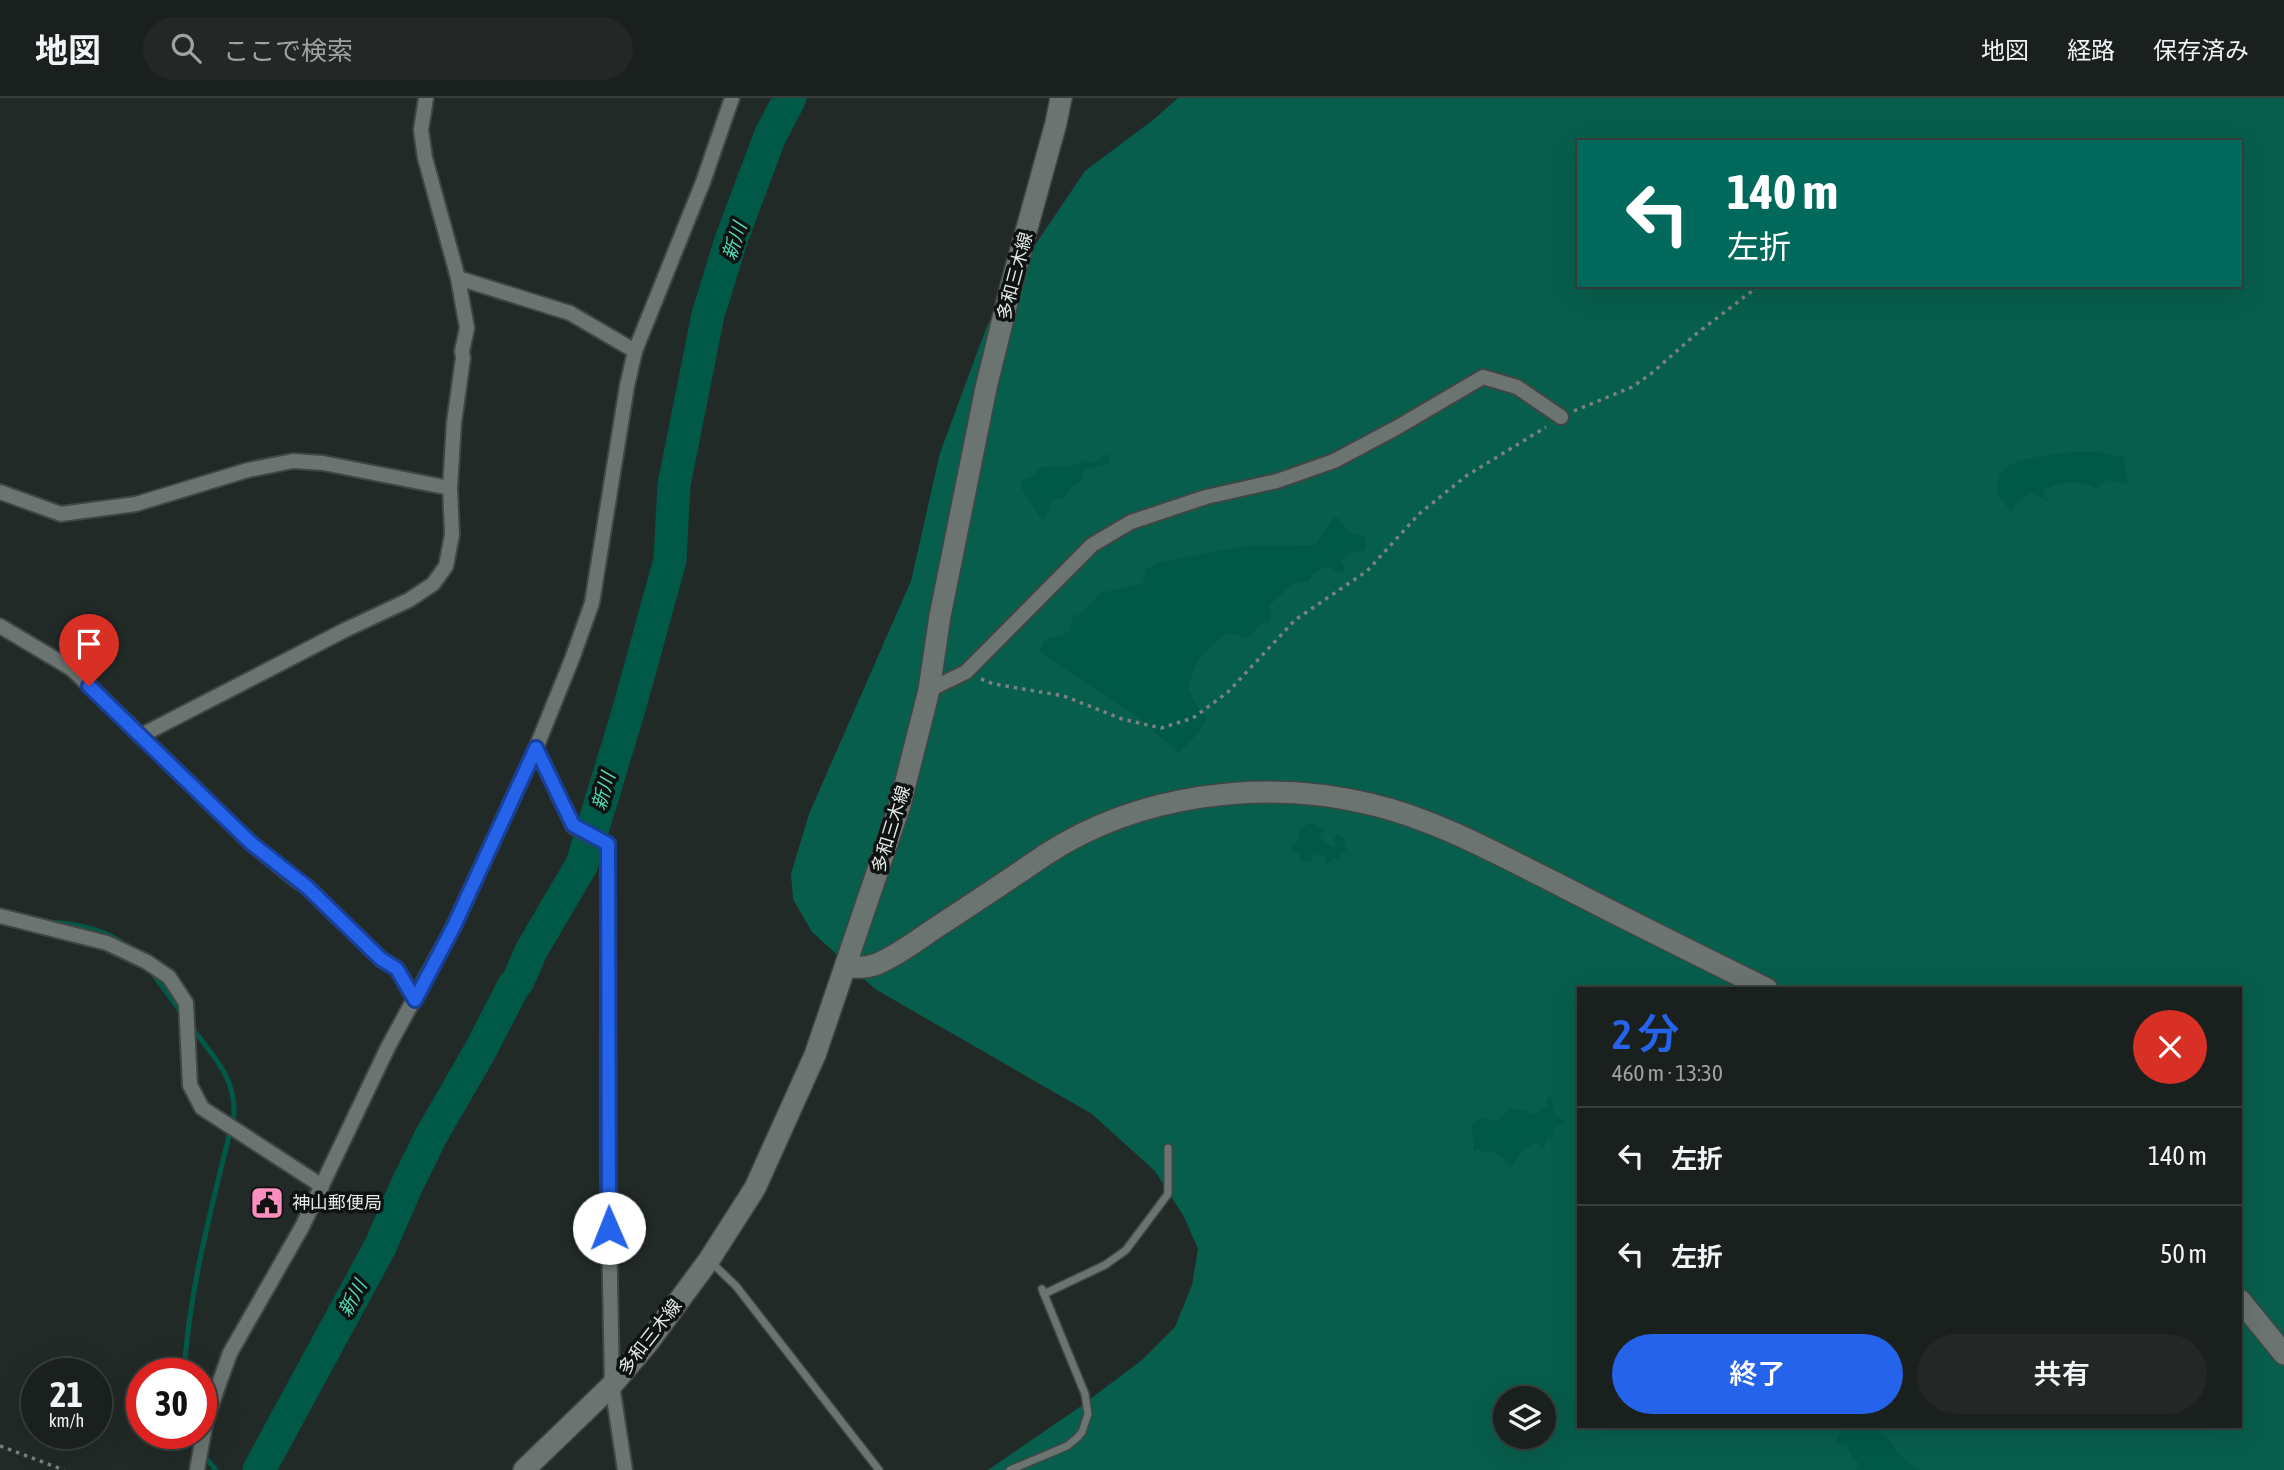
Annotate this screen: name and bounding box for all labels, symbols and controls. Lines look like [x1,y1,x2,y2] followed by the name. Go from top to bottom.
[143,17,633,80] search box
[167,29,205,67] icon: search
[35,31,101,69] text: 地図
[223,36,353,66] text: ここで検索
[1981,37,2029,64] text: 地図
[2067,37,2115,64] text: 経路
[2153,37,2249,64] text: 保存済み
[1727,163,1838,219] text: 140 m
[1612,168,1703,259] icon: left
[717,218,751,263] water label: 新川
[1727,228,1791,265] text: 左折
[993,230,1036,322] street label: 多和三木線
[59,614,119,686] pin
[70,625,108,663] icon: arrive
[587,768,619,812] water label: 新川
[867,783,914,875] street label: 多和三木線
[1612,1010,1680,1058] text: 2 分
[2133,1010,2207,1084] button: close
[1612,1060,1723,1086] text: 460 m · 13:30
[1612,1137,1650,1175] icon: left
[2148,1141,2207,1171] text: 140 m
[1671,1144,1723,1174] text: 左折
[248,1184,286,1222] public building icon: 神山郵便局
[572,1191,646,1265] position arrow
[292,1192,382,1213] place label: 神山郵便局
[1612,1235,1650,1273] icon: left
[2160,1239,2207,1269] text: 50 m
[1671,1242,1723,1272] text: 左折
[333,1274,372,1320] water label: 新川
[614,1295,686,1379] street label: 多和三木線
[1612,1334,1903,1414] button: 終了
[1917,1334,2207,1414] button: 共有
[126,1358,217,1449] speed limit sign: 30
[50,1374,83,1414] text: 21
[1493,1386,1556,1449] map controls
[1493,1386,1556,1449] button: layers
[49,1410,84,1431] text: km/h

